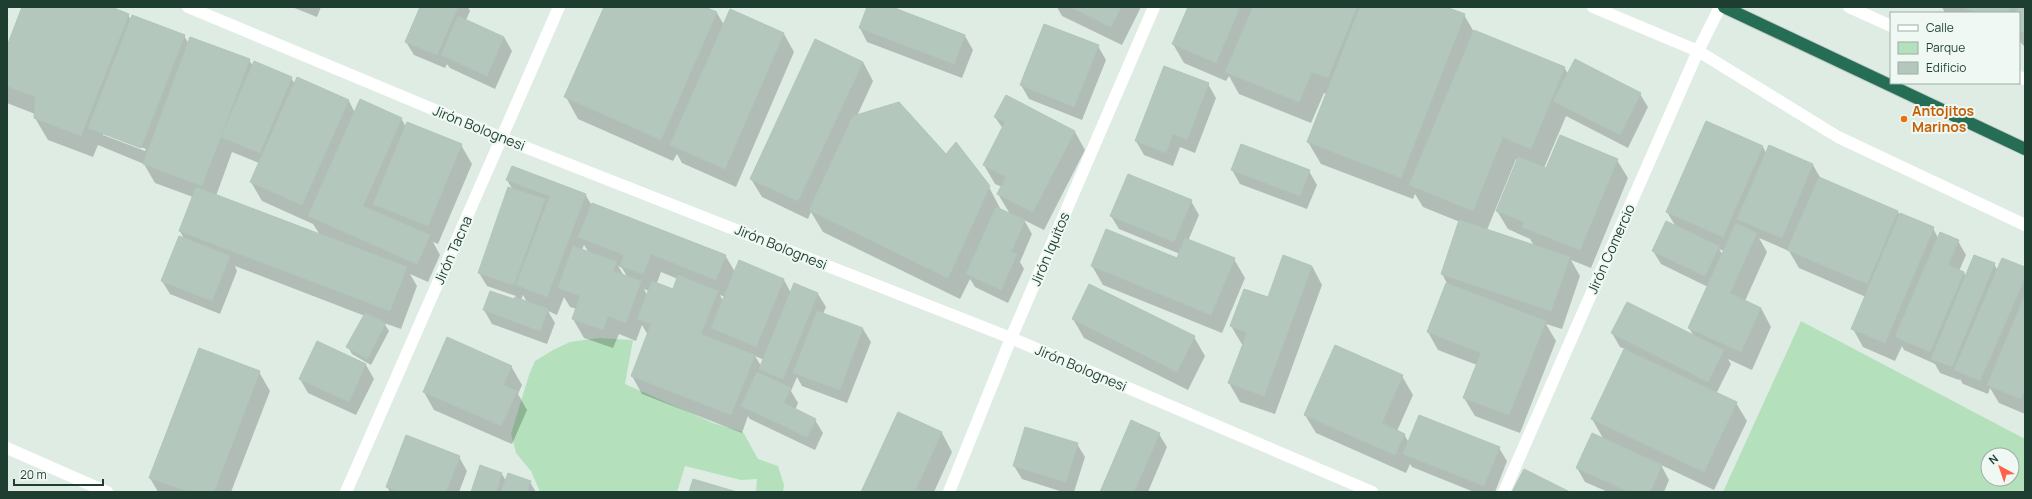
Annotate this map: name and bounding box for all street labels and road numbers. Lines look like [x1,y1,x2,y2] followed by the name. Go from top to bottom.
[430,100,528,155] street label: Jirón Bolognesi
[1582,201,1639,297] street label: Jirón Comercio
[1026,209,1074,288] street label: Jirón Iquitos
[429,213,476,287] street label: Jirón Tacna
[732,219,830,274] street label: Jirón Bolognesi
[1032,340,1130,395] street label: Jirón Bolognesi

